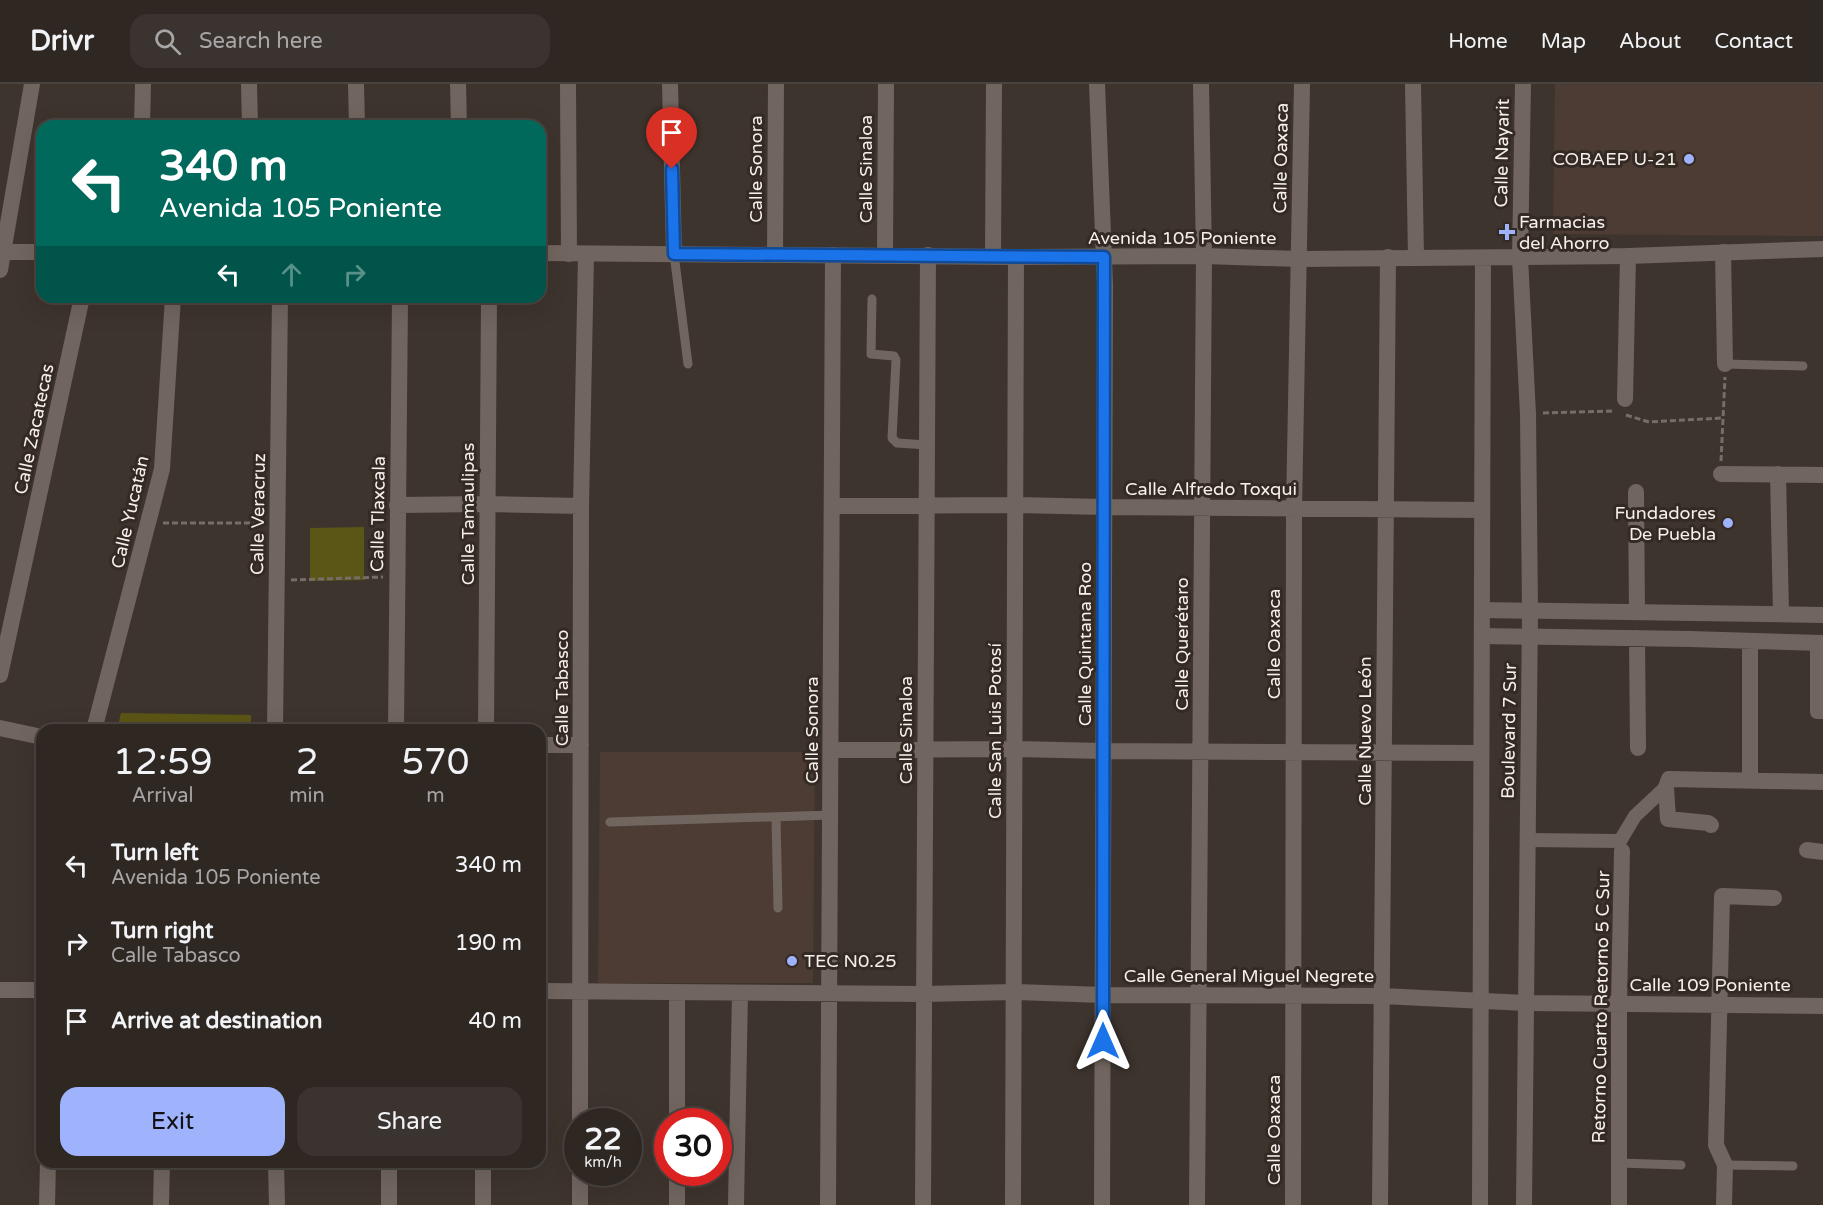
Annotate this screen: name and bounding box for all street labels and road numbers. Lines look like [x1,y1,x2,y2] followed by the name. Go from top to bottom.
[1490,98,1514,208] street label: Calle Nayarit
[1269,103,1293,213] street label: Calle Oaxaca
[745,115,767,223] street label: Calle Sonora
[855,115,877,223] street label: Calle Sinaloa
[1088,227,1276,249] street label: Avenida 105 Poniente
[9,362,59,496] street label: Calle Zacatecas
[457,443,479,585] street label: Calle Tamaulipas
[106,453,154,571] street label: Calle Yucatán
[246,453,270,575] street label: Calle Veracruz
[366,456,390,572] street label: Calle Tlaxcala
[1125,478,1297,500] street label: Calle Alfredo Toxqui
[1074,562,1096,726] street label: Calle Quintana Roo
[1171,577,1193,711] street label: Calle Querétaro
[1263,589,1285,699] street label: Calle Oaxaca
[551,630,573,746] street label: Calle Tabasco
[984,642,1006,819] street label: Calle San Luis Potosí
[1354,656,1376,806] street label: Calle Nuevo León
[1497,663,1521,799] street label: Boulevard 7 Sur
[801,676,823,784] street label: Calle Sonora
[895,676,917,784] street label: Calle Sinaloa
[1588,870,1614,1144] street label: Retorno Cuarto Retorno 5 C Sur
[1124,965,1374,987] street label: Calle General Miguel Negrete
[1629,974,1791,996] street label: Calle 109 Poniente
[1263,1075,1285,1185] street label: Calle Oaxaca

